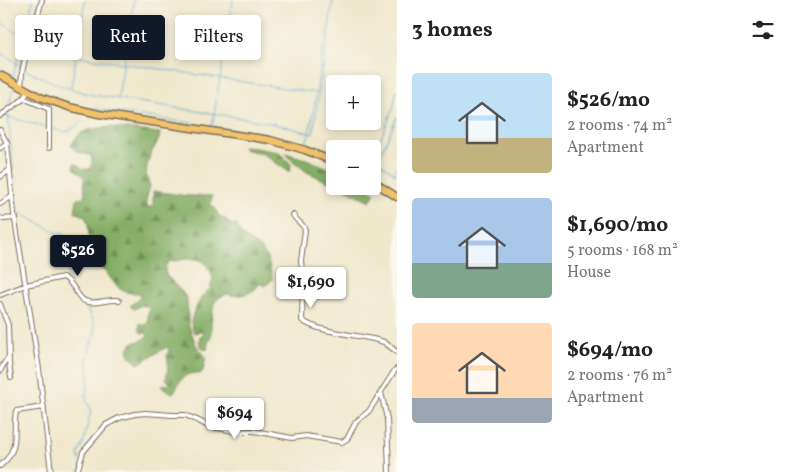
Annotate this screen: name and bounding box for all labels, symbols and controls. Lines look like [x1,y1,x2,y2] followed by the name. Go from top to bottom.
[15,15,82,60] chip: Buy
[92,15,165,60] chip: Rent
[175,15,261,60] chip: Filters
[412,16,493,45] text: 3 homes
[749,16,777,44] icon: filters
[326,75,381,195] map controls
[326,75,381,130] button: +
[567,86,650,115] text: $526/mo
[452,93,512,153] icon: home
[567,115,672,137] text: 2 rooms · 74 m²
[567,137,644,159] text: Apartment
[326,140,381,195] button: −
[567,211,668,240] text: $1,690/mo
[452,218,512,278] icon: home
[48,234,108,277] pin: $526
[61,240,95,262] text: $526
[567,240,678,262] text: 5 rooms · 168 m²
[567,262,611,284] text: House
[270,266,352,309] pin: $1,690
[287,272,335,294] text: $1,690
[567,336,653,365] text: $694/mo
[452,343,512,403] icon: home
[567,365,672,387] text: 2 rooms · 76 m²
[567,387,644,409] text: Apartment
[205,398,265,440] pin: $694
[217,403,253,425] text: $694

